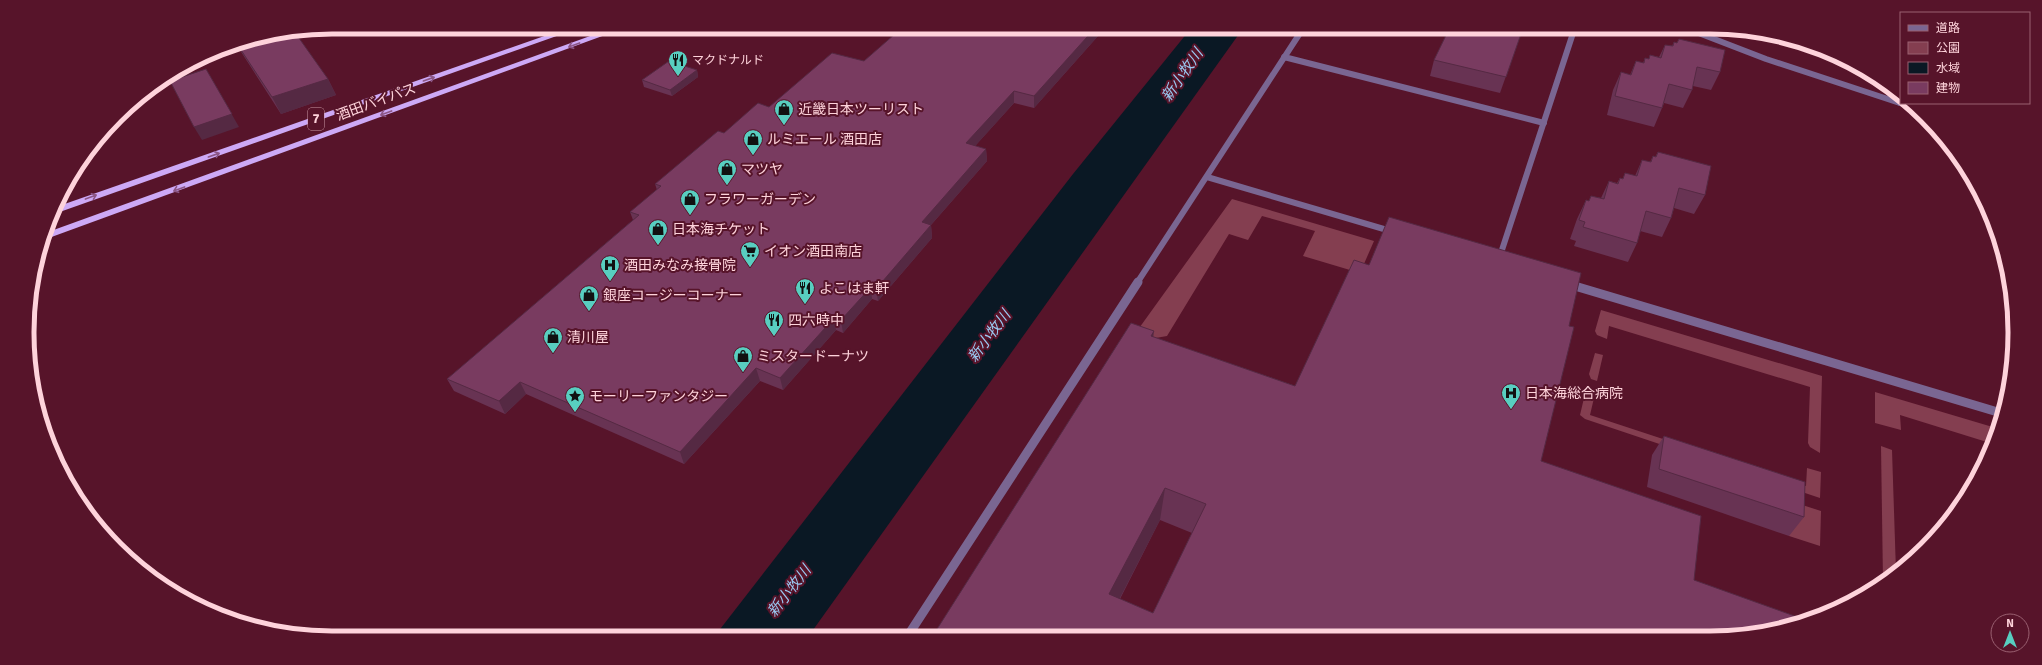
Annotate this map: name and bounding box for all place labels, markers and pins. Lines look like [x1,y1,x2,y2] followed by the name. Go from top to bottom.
[667,49,689,77] restaurant icon: マクドナルド
[692,53,764,68] place label: マクドナルド
[773,98,795,126] shop icon: 近畿日本ツーリスト
[798,101,924,118] place label: 近畿日本ツーリスト
[742,128,764,156] shop icon: ルミエール 酒田店
[767,131,882,148] place label: ルミエール 酒田店
[716,158,738,186] shop icon: マツヤ
[741,161,783,178] place label: マツヤ
[679,188,701,216] shop icon: フラワーガーデン
[704,191,816,208] place label: フラワーガーデン
[647,218,669,246] shop icon: 日本海チケット
[672,221,770,238] place label: 日本海チケット
[739,240,761,268] supermarket icon: イオン酒田南店
[764,243,862,260] place label: イオン酒田南店
[599,254,621,282] hospital icon: 酒田みなみ接骨院
[624,257,736,274] place label: 酒田みなみ接骨院
[794,277,816,305] restaurant icon: よこはま軒
[819,280,889,297] place label: よこはま軒
[578,284,600,312] shop icon: 銀座コージーコーナー
[603,287,743,304] place label: 銀座コージーコーナー
[763,309,785,337] restaurant icon: 四六時中
[788,312,844,329] place label: 四六時中
[542,326,564,354] shop icon: 清川屋
[567,329,609,346] place label: 清川屋
[732,345,754,373] shop icon: ミスタードーナツ
[757,348,869,365] place label: ミスタードーナツ
[1500,382,1522,410] hospital icon: 日本海総合病院
[564,385,586,413] place icon: モーリーファンタジー
[1525,385,1623,402] place label: 日本海総合病院
[589,388,728,405] place label: モーリーファンタジー

